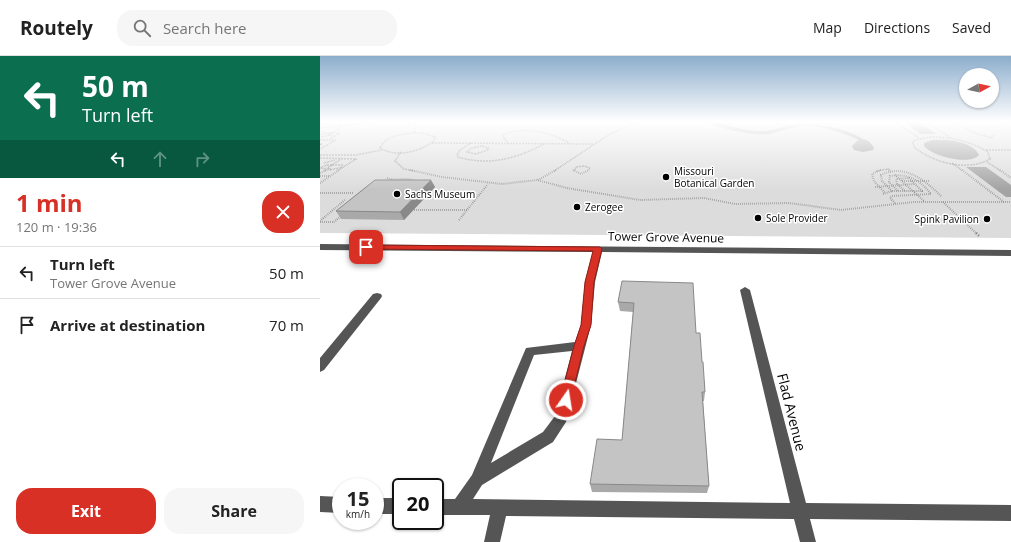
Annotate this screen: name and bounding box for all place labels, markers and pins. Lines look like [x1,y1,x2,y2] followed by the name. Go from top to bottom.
[674,164,755,190] place label: Missouri Botanical Garden
[661,172,671,182] marker: Missouri Botanical Garden
[405,187,475,201] place label: Sachs Museum
[392,189,402,199] marker: Sachs Museum
[585,200,623,214] place label: Zerogee
[572,202,582,212] marker: Zerogee
[766,211,828,225] place label: Sole Provider
[915,212,979,226] place label: Spink Pavilion
[753,213,763,223] marker: Sole Provider
[982,214,992,224] marker: Spink Pavilion
[349,230,383,264] pin

